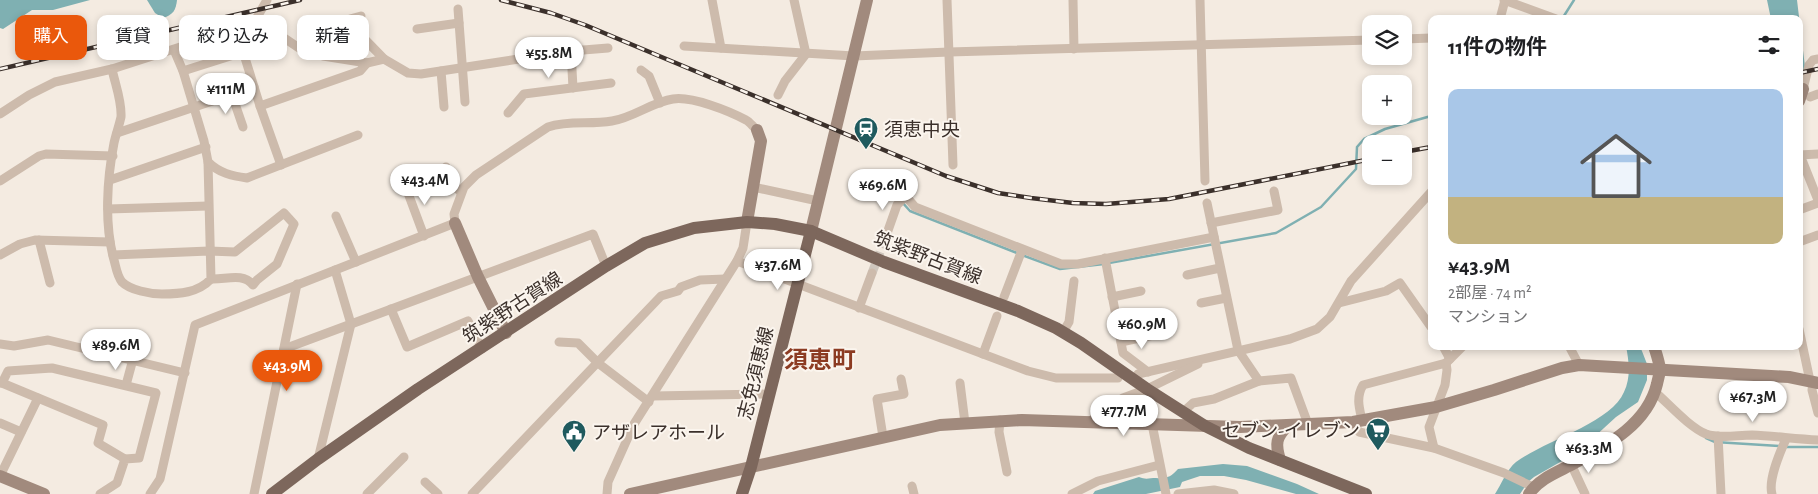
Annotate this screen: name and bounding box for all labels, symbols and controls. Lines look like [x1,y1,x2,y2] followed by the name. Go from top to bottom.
[15,15,87,60] chip: 購入
[97,15,169,60] chip: 賃貸
[179,15,287,60] chip: 絞り込み
[297,15,369,60] chip: 新着
[1362,15,1412,185] map controls
[1362,15,1412,65] button: layers
[1755,31,1783,59] icon: filters
[508,36,590,79] pin: ¥55.8M
[1448,37,1547,58] text: 11件の物件
[526,45,572,61] text: ¥55.8M
[191,72,261,115] pin: ¥111M
[1362,75,1412,125] button: +
[207,81,245,97] text: ¥111M
[853,116,879,150] station icon: 須恵中央
[884,120,960,140] place label: 須恵中央
[1571,121,1661,211] icon: home
[1362,135,1412,185] button: −
[384,164,466,206] pin: ¥43.4M
[842,168,924,211] pin: ¥69.6M
[401,172,449,188] text: ¥43.4M
[859,177,907,193] text: ¥69.6M
[871,227,985,288] street label: 筑紫野古賀線
[737,248,819,291] pin: ¥37.6M
[1448,256,1510,277] text: ¥43.9M
[755,257,801,273] text: ¥37.6M
[459,268,566,347] street label: 筑紫野古賀線
[1448,285,1532,301] text: 2部屋 · 74 m²
[1101,308,1183,350] pin: ¥60.9M
[1448,309,1528,325] text: マンション
[1118,316,1166,332] text: ¥60.9M
[735,325,777,422] street label: 志免須恵線
[75,328,157,371] pin: ¥89.6M
[92,337,140,353] text: ¥89.6M
[784,347,856,373] district label: 須恵町
[246,350,328,392] pin: ¥43.9M
[263,358,311,374] text: ¥43.9M
[1712,380,1794,423] pin: ¥67.3M
[1730,389,1776,405] text: ¥67.3M
[1083,394,1165,437] pin: ¥77.7M
[1101,403,1147,419] text: ¥77.7M
[1365,417,1391,451] supermarket icon: セブン-イレブン
[561,419,587,453] public building icon: アザレアホール
[1221,420,1360,441] place label: セブン-イレブン
[592,423,725,443] place label: アザレアホール
[1548,432,1630,474] pin: ¥63.3M
[1566,440,1612,456] text: ¥63.3M

